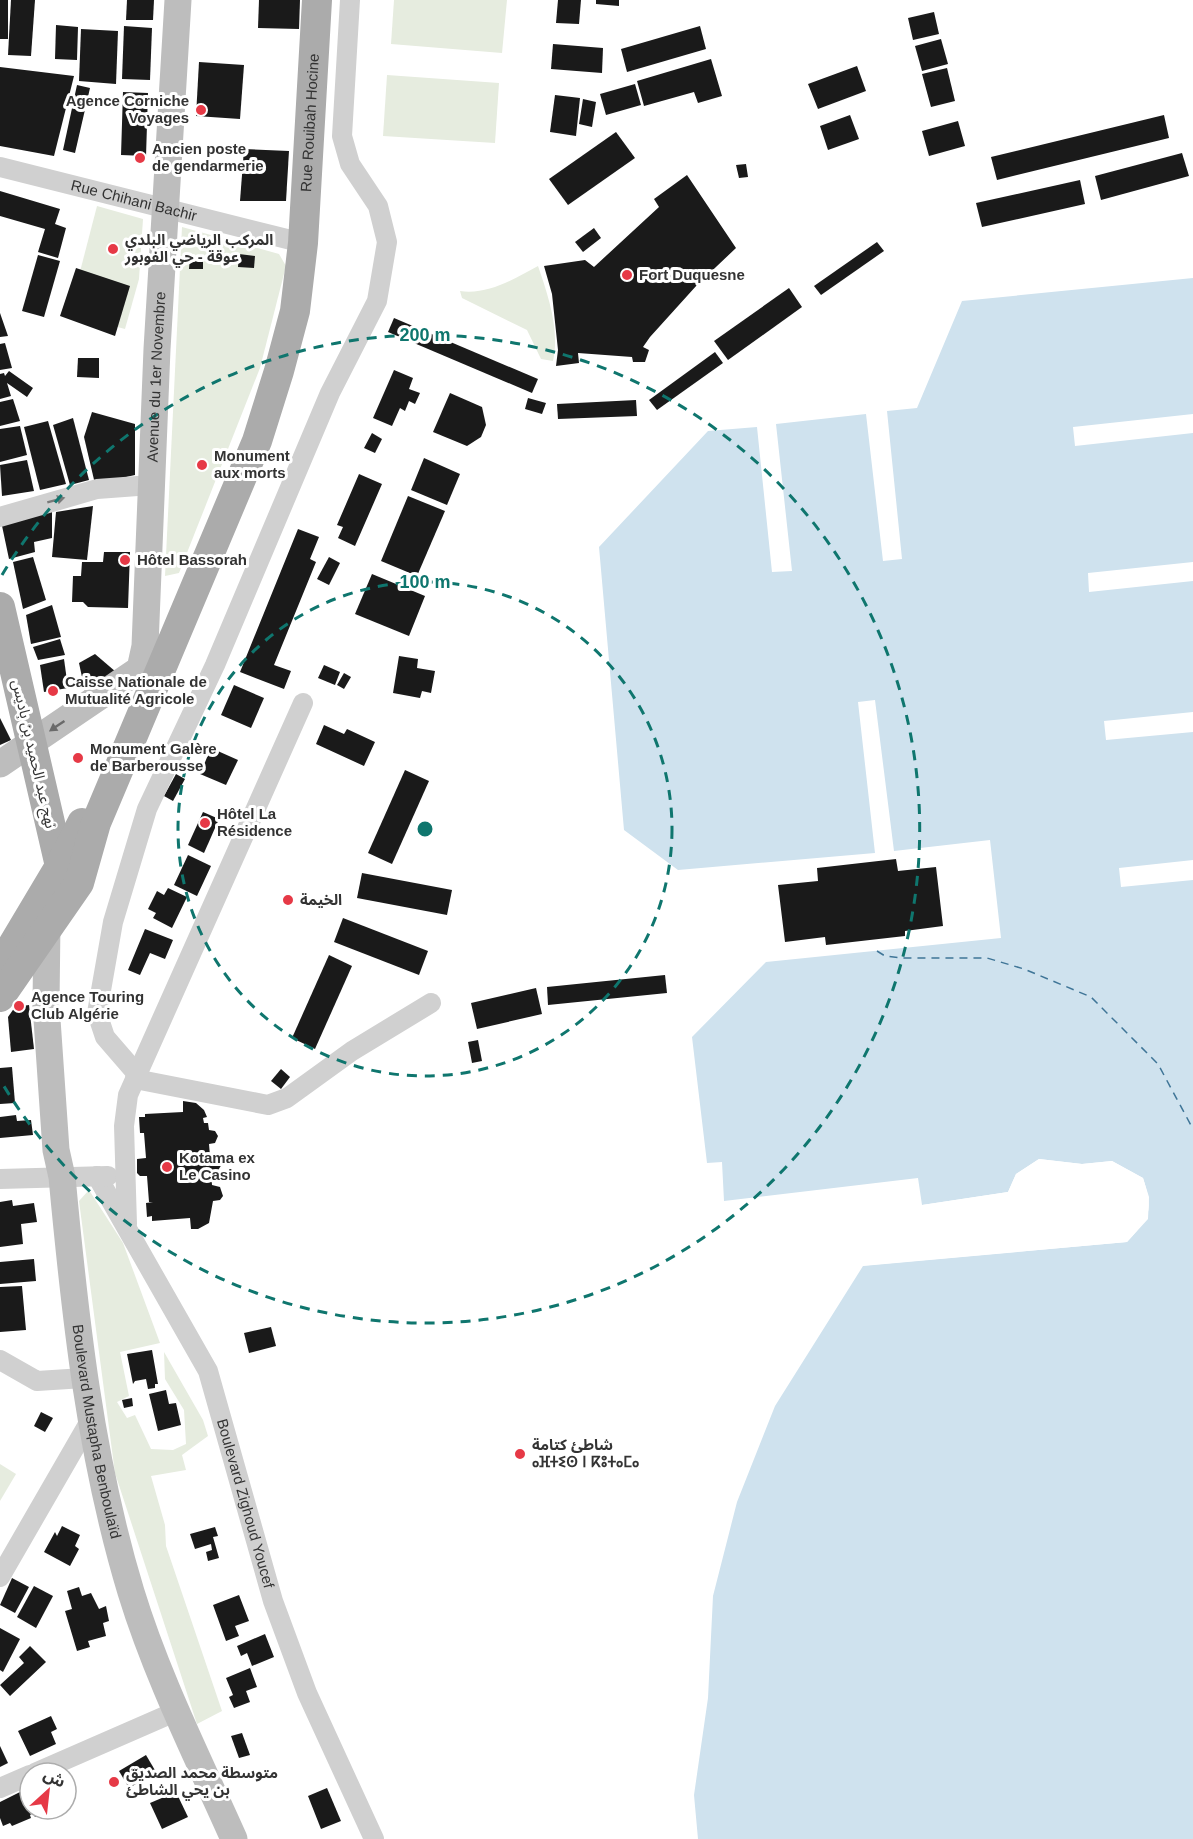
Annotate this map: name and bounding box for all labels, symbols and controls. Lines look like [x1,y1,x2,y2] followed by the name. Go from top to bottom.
[297,53,322,192] street label: Rue Rouibah Hocine
[66,92,189,126] place label: Agence Corniche Voyages
[194,103,208,117] marker: Agence Corniche Voyages
[152,140,264,174] place label: Ancien poste de gendarmerie
[133,151,147,165] marker: Ancien poste de gendarmerie
[69,176,199,224] street label: Rue Chihani Bachir
[124,231,273,268] place label: المركب الرياضي البلدي عوقة - حي الفوبور
[106,242,120,256] marker: المركب الرياضي البلدي عوقة - حي الفوبور
[639,266,745,283] place label: Fort Duquesne
[620,268,634,282] marker: Fort Duquesne
[143,291,168,463] street label: Avenue du 1er Novembre
[399,325,451,345] text: 200 m
[214,447,290,481] place label: Monument aux morts
[195,458,209,472] marker: Monument aux morts
[47,495,65,505] one-way arrow
[137,551,247,568] place label: Hôtel Bassorah
[118,553,132,567] marker: Hôtel Bassorah
[399,572,451,592] text: 100 m
[65,673,207,707] place label: Caisse Nationale de Mutualité Agricole
[5,678,60,831] street label: نهج عبد الحميد بن باديس
[46,684,60,698] marker: Caisse Nationale de Mutualité Agricole
[49,720,65,732] one-way arrow
[90,740,217,774] place label: Monument Galère de Barberousse
[71,751,85,765] marker: Monument Galère de Barberousse
[217,805,292,839] place label: Hôtel La Résidence
[198,816,212,830] marker: Hôtel La Résidence
[415,819,435,839] centre of rings
[300,891,342,908] place label: الخيمة
[281,893,295,907] marker: الخيمة
[31,988,144,1022] place label: Agence Touring Club Algérie
[12,999,26,1013] marker: Agence Touring Club Algérie
[179,1149,256,1183] place label: Kotama ex Le Casino
[160,1160,174,1174] marker: Kotama ex Le Casino
[70,1323,125,1540] street label: Boulevard Mustapha Benboulaïd
[214,1417,278,1591] street label: Boulevard Zighoud Youcef
[532,1436,639,1470] place label: شاطئ كتامة ⴰⴼⵜⵉⵙ ⵏ ⴽⵓⵜⴰⵎⴰ
[513,1447,527,1461] marker: شاطئ كتامة ⴰⴼⵜⵉⵙ ⵏ ⴽⵓⵜⴰⵎⴰ
[18,1761,78,1821] north arrow
[126,1764,278,1801] place label: متوسطة محمد الصديق بن يحي الشاطئ
[41,1766,68,1792] text: ش
[107,1775,121,1789] marker: متوسطة محمد الصديق بن يحي الشاطئ

